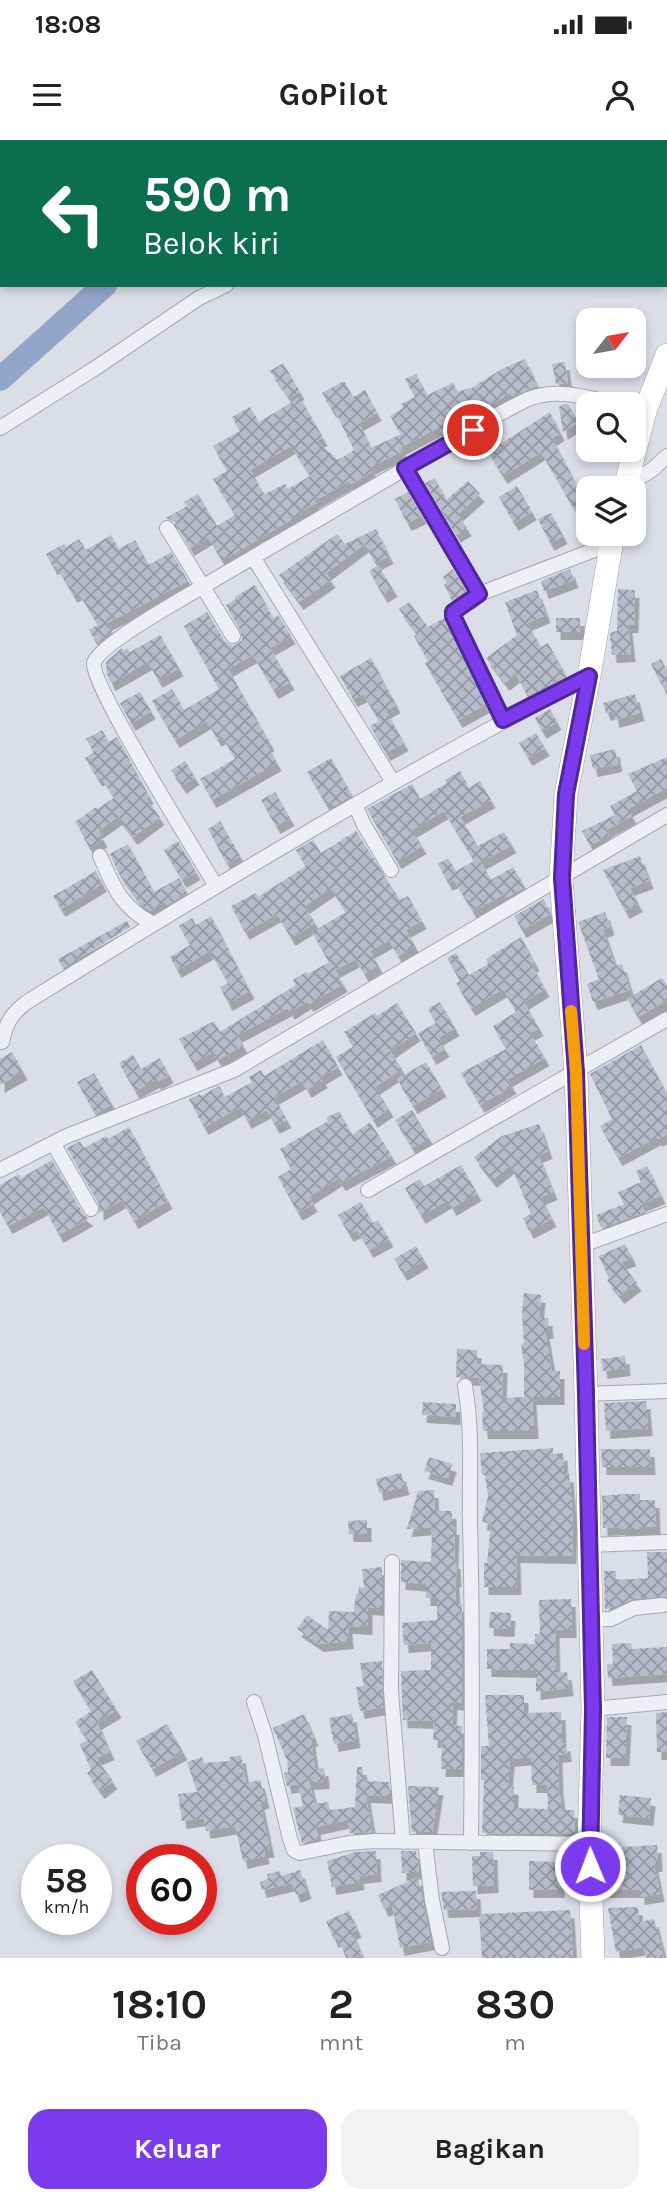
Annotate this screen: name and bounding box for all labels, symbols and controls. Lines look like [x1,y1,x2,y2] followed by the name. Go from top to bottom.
[35,9,101,40] text: 18:08
[28,76,66,114] icon: menu
[279,76,388,113] text: GoPilot
[601,76,639,114] icon: person
[143,166,291,223] text: 590 m
[28,168,119,259] icon: left
[143,225,280,262] text: Belok kiri
[576,308,646,378] north arrow
[576,308,646,546] map controls
[576,392,646,462] button: search
[443,400,503,460] pin
[454,411,492,449] icon: arrive
[576,476,646,546] button: layers
[553,1829,627,1903] position arrow
[126,1844,217,1935] speed limit sign: 60
[45,1860,88,1901] text: 58
[44,1896,89,1918] text: km/h
[112,1979,207,2029] text: 18:10
[328,1979,354,2029] text: 2
[475,1979,555,2029] text: 830
[137,2029,182,2056] text: Tiba
[319,2029,363,2056] text: mnt
[504,2029,526,2056] text: m
[28,2109,327,2189] button: Keluar
[341,2109,639,2189] button: Bagikan

